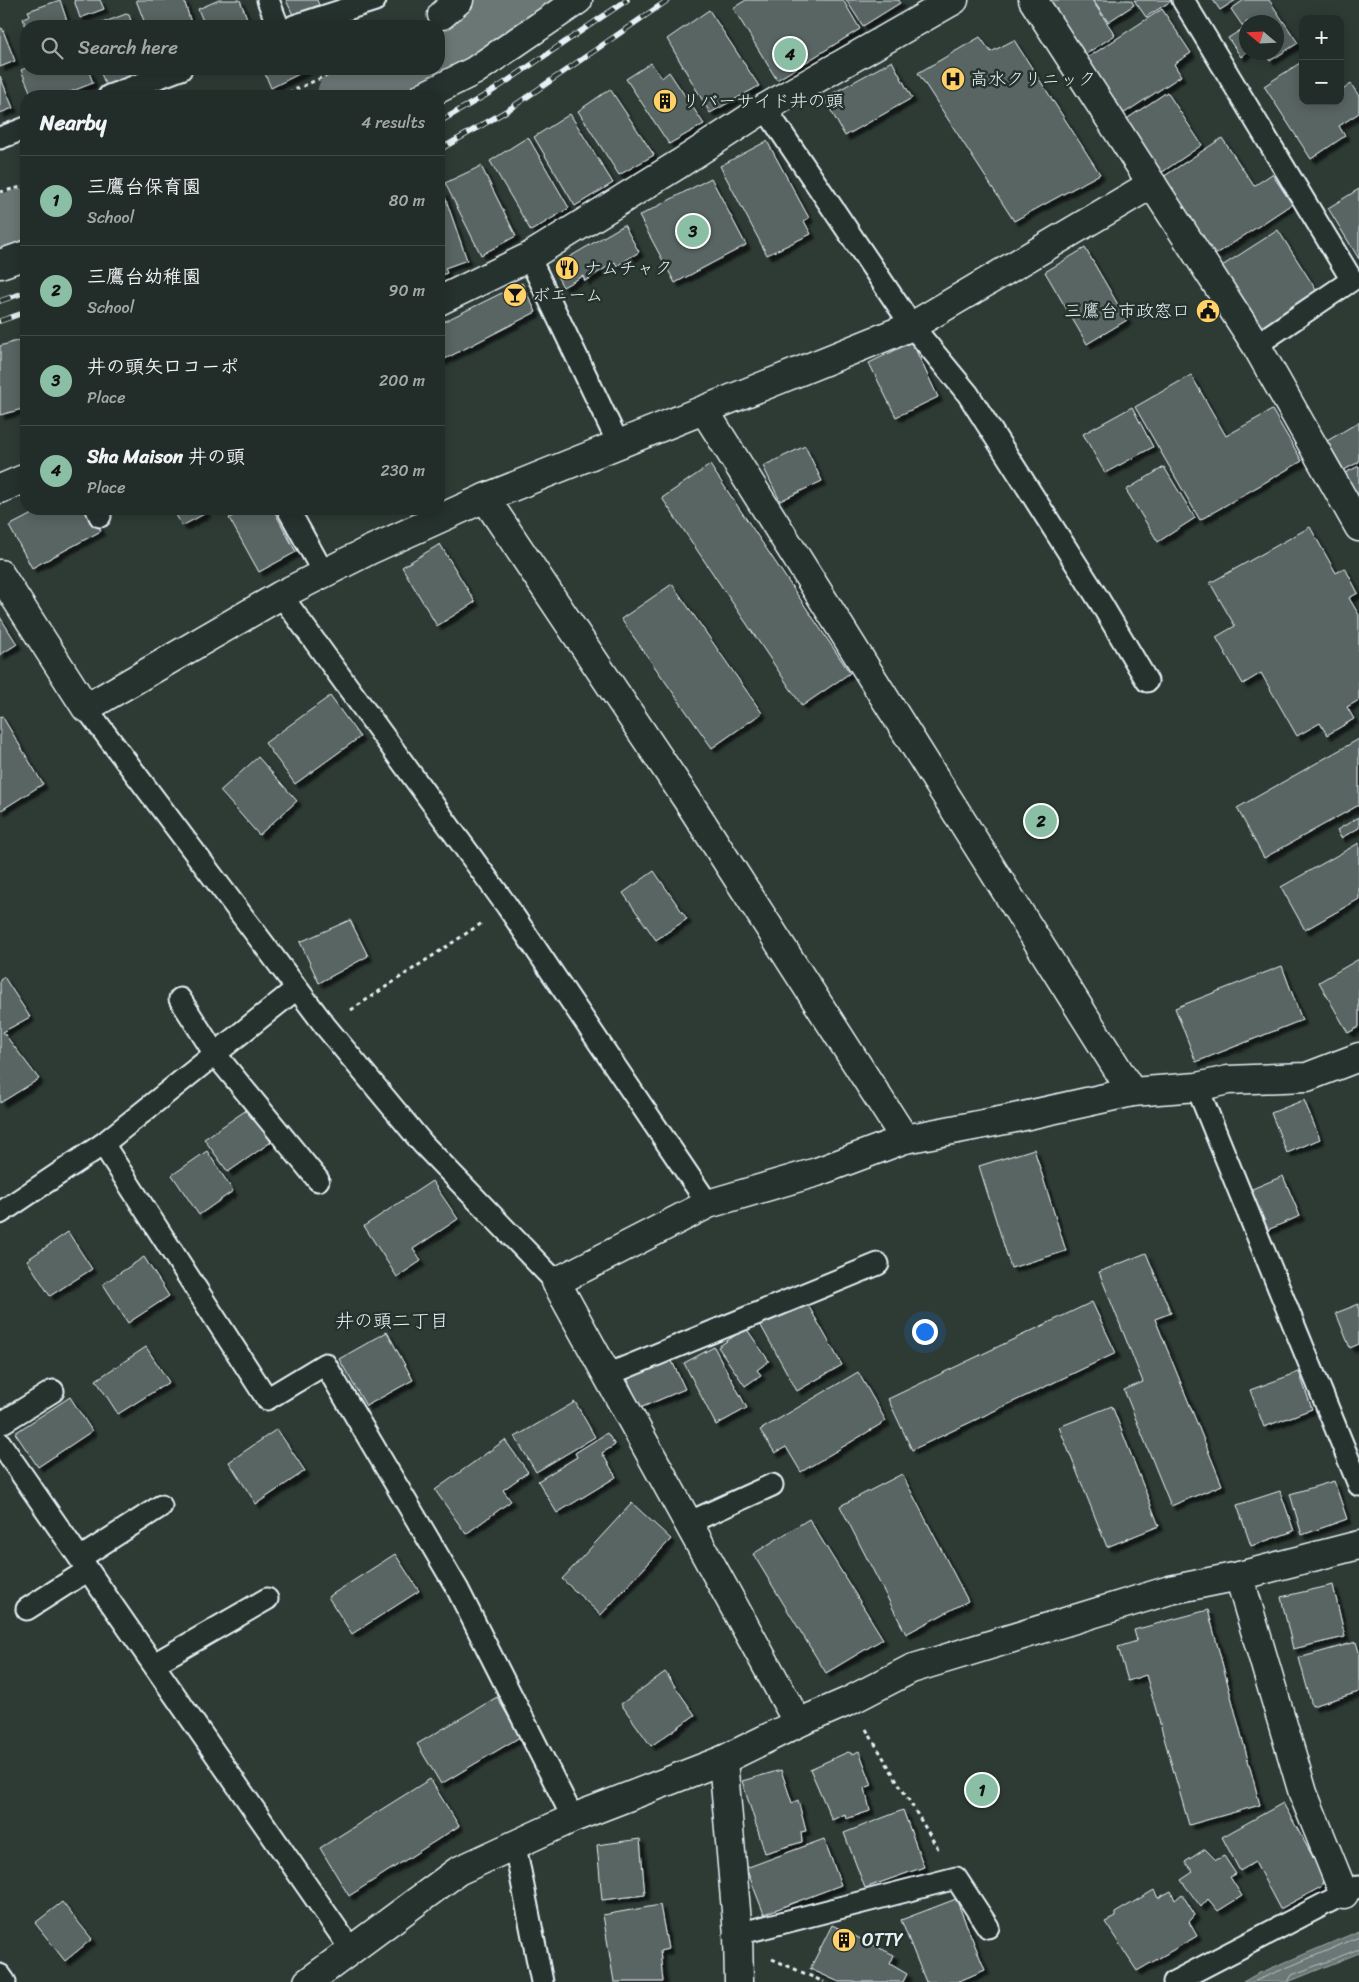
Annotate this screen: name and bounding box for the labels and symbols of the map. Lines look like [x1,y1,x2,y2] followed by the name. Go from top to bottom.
[1239,15,1284,60] north arrow
[774,35,806,73] pin: 4
[970,63,1096,95] place label: 高水クリニック
[940,66,966,92] hospital icon: 高水クリニック
[682,85,844,117] place label: リバーサイド井の頭
[652,88,678,114] building icon: リバーサイド井の頭
[677,212,709,250] pin: 3
[584,252,673,284] place label: ナムチャク
[554,255,580,281] restaurant icon: ナムチャク
[532,279,603,311] place label: ボエーム
[502,282,528,308] bar icon: ボエーム
[1064,295,1190,327] place label: 三鷹台市政窓口
[1195,298,1221,324] public building icon: 三鷹台市政窓口
[1025,802,1057,840] pin: 2
[335,1304,449,1337] district label: 井の頭二丁目
[912,1319,938,1345] your location
[966,1771,998,1809] pin: 1
[862,1924,904,1956] place label: OTTY
[831,1927,857,1953] building icon: OTTY

